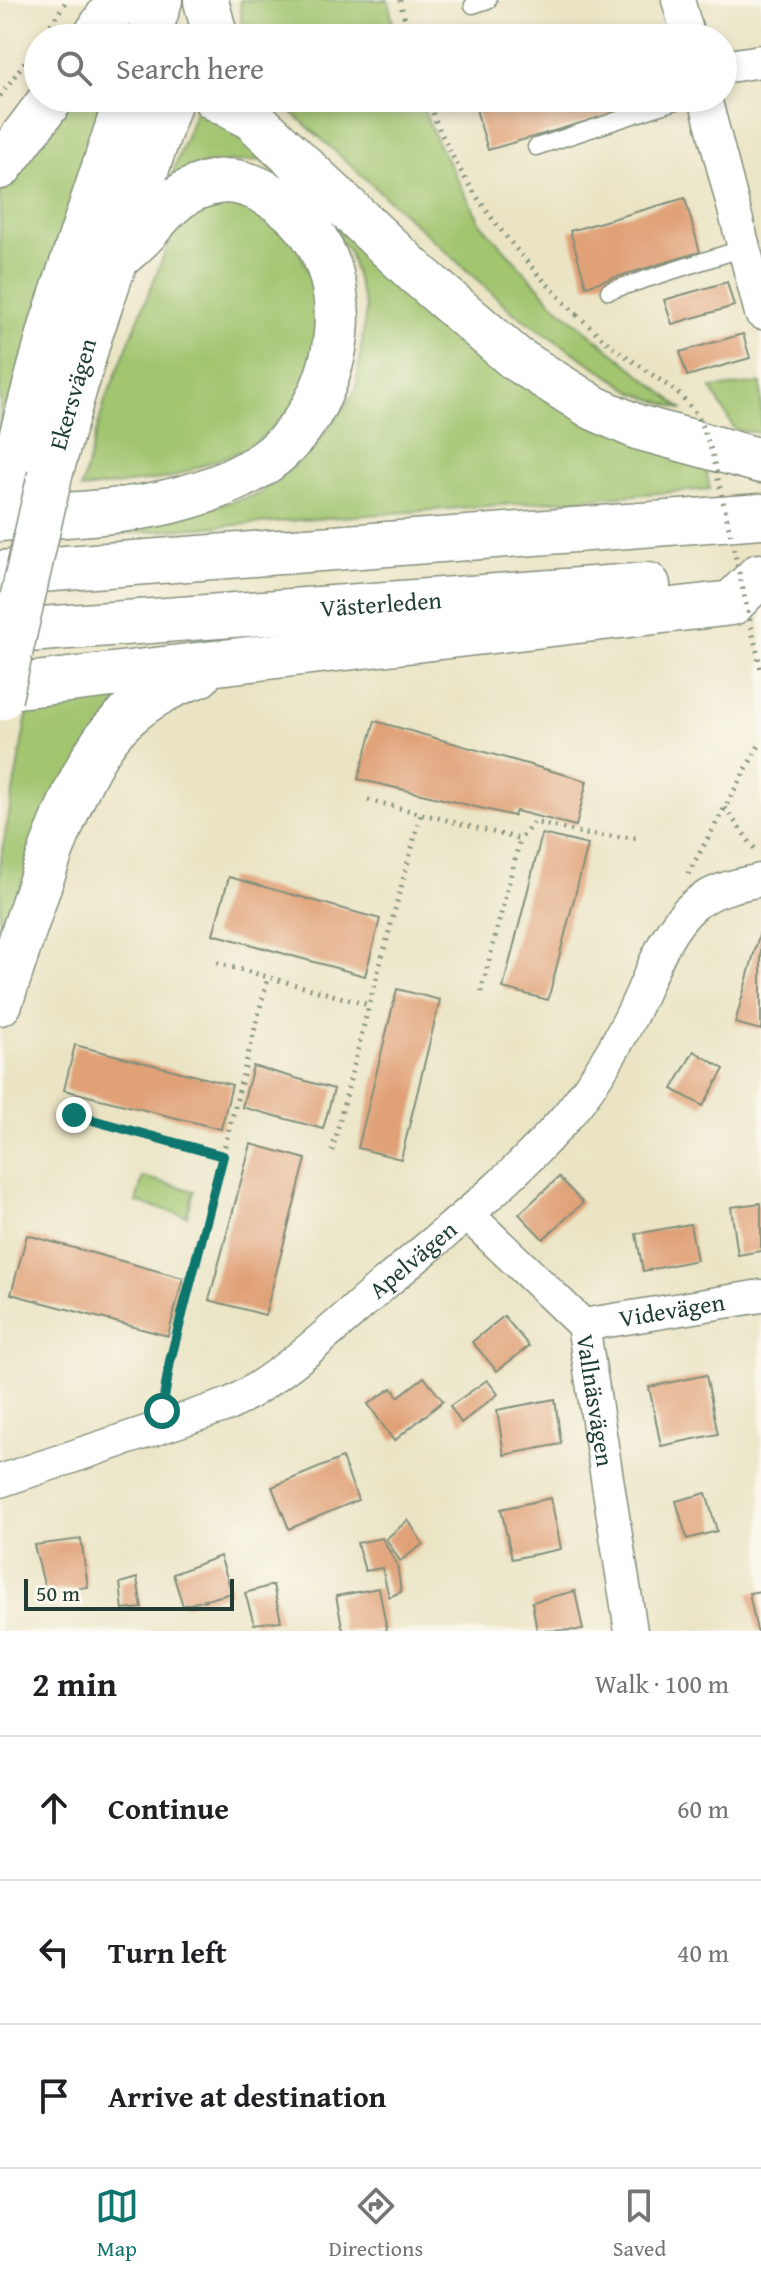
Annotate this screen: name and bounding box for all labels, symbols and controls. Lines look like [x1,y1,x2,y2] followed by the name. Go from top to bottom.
[24,24,737,112] search box
[52,46,96,90] icon: search
[116,46,264,90] text: Search here
[40,334,105,454] street label: Ekersvägen
[319,582,443,626] street label: Västerleden
[56,1097,92,1133] route end
[361,1212,465,1307] street label: Apelvägen
[616,1284,728,1336] street label: Videvägen
[568,1332,623,1469] street label: Vallnäsvägen
[144,1393,180,1429] route start
[24,1575,234,1611] scale bar
[36,1577,80,1609] text: 50 m
[32,1659,117,1708] text: 2 min
[595,1664,729,1703] text: Walk · 100 m
[32,1786,76,1830] icon: ahead
[108,1786,229,1830] text: Continue
[677,1789,729,1828] text: 60 m
[32,1930,76,1974] icon: left
[108,1930,227,1974] text: Turn left
[677,1933,729,1972] text: 40 m
[32,2074,76,2118] icon: arrive
[108,2074,386,2118] text: Arrive at destination
[95,2184,139,2264] tab: Map
[329,2184,423,2264] tab: Directions
[613,2184,666,2264] tab: Saved

